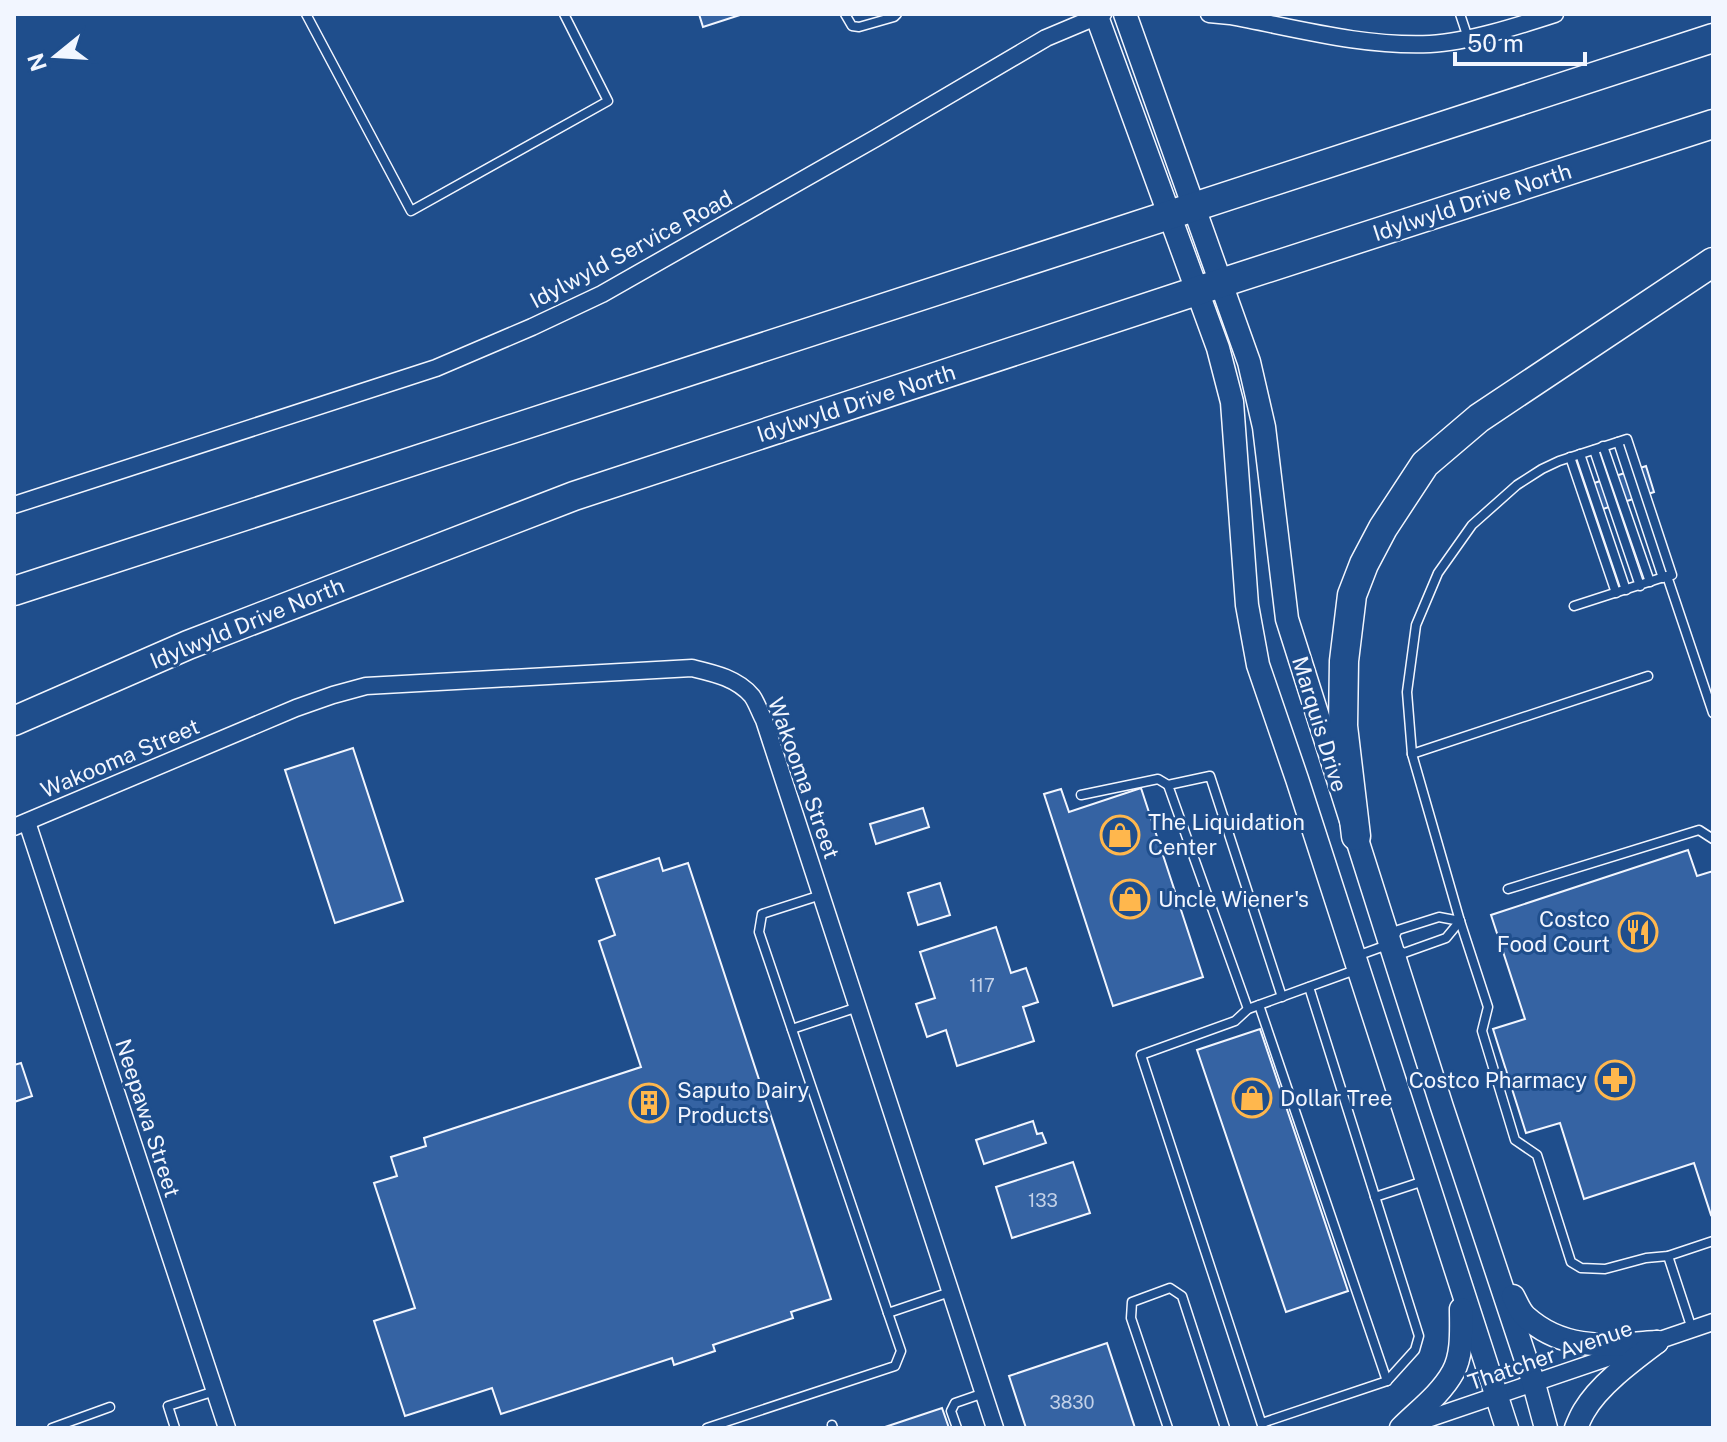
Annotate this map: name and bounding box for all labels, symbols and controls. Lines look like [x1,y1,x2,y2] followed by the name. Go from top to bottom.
[16,16,96,96] north arrow
[1455,16,1585,66] scale bar
[1467,29,1524,57] text: 50 m
[22,50,52,74] text: N
[1369,158,1575,246] street label: Idylwyld Drive North
[525,185,737,313] street label: Idylwyld Service Road
[753,359,959,447] street label: Idylwyld Drive North
[146,572,348,674] street label: Idylwyld Drive North
[1287,653,1353,795] street label: Marquis Drive
[763,694,845,862] street label: Wakooma Street
[37,713,203,803] street label: Wakooma Street
[1148,809,1305,860] place label: The Liquidation Center
[1099,814,1141,856] shop icon: The Liquidation Center
[1109,878,1151,920] shop icon: Uncle Wiener's
[1158,886,1309,912] place label: Uncle Wiener's
[1497,906,1610,957] place label: Costco Food Court
[1617,911,1659,953] restaurant icon: Costco Food Court
[969,975,995,996] house number: 117
[110,1036,186,1200] street label: Neepawa Street
[1594,1059,1636,1101] pharmacy icon: Costco Pharmacy
[1409,1067,1587,1093] place label: Costco Pharmacy
[677,1077,809,1128] place label: Saputo Dairy Products
[1231,1077,1273,1119] shop icon: Dollar Tree
[628,1082,670,1124] building icon: Saputo Dairy Products
[1280,1085,1392,1111] place label: Dollar Tree
[1028,1190,1058,1211] house number: 133
[1464,1315,1636,1395] street label: Thatcher Avenue
[1050,1392,1095,1413] house number: 3830

